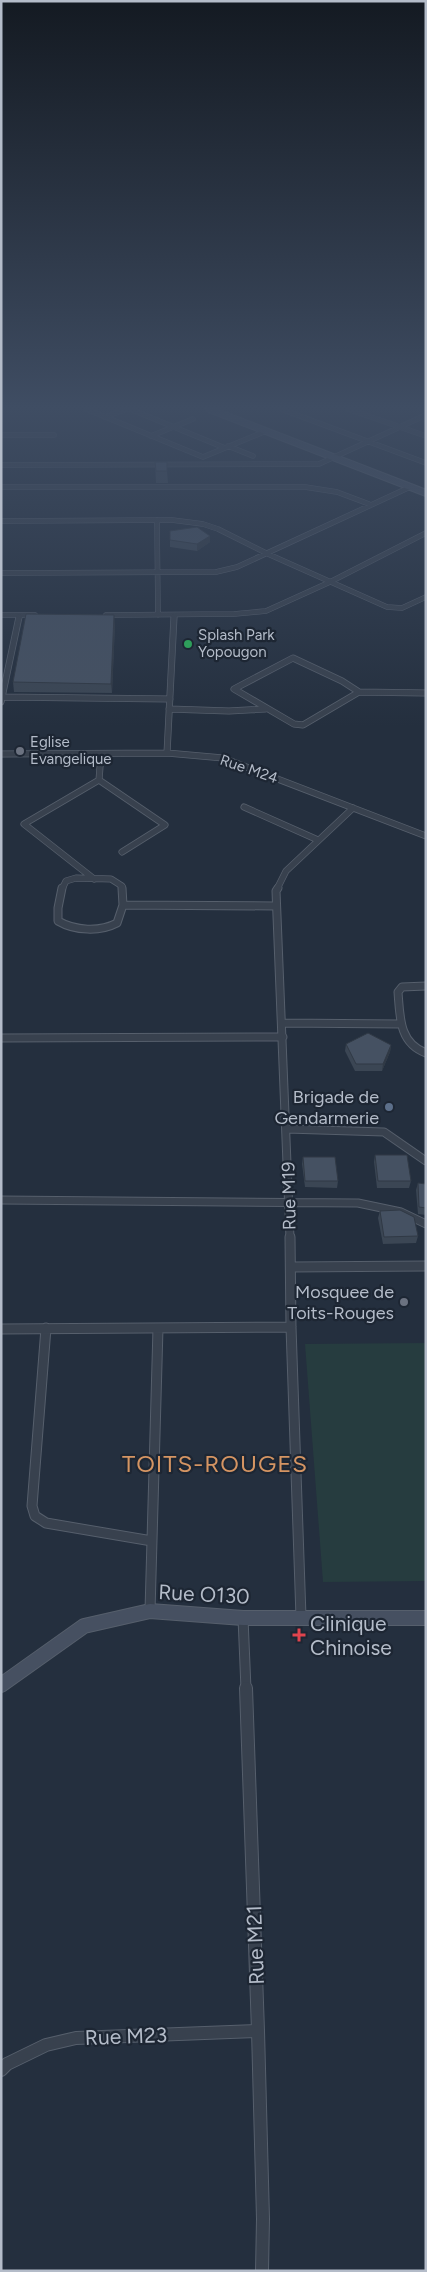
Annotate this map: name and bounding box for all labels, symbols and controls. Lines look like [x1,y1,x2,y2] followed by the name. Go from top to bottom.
[198,626,275,661] place label: Splash Park Yopougon
[182,638,194,650] marker: Splash Park Yopougon
[30,733,112,768] place label: Eglise Evangelique
[14,745,26,757] marker: Eglise Evangelique
[218,751,280,787] street label: Rue M24
[274,1086,379,1129] place label: Brigade de Gendarmerie
[383,1101,395,1113] marker: Brigade de Gendarmerie
[277,1162,301,1230] street label: Rue M19
[287,1281,394,1324] place label: Mosquee de Toits-Rouges
[398,1296,410,1308] marker: Mosquee de Toits-Rouges
[122,1449,308,1478] district label: TOITS-ROUGES
[158,1579,250,1609] street label: Rue O130
[310,1611,392,1660] place label: Clinique Chinoise
[292,1628,306,1642] marker: Clinique Chinoise
[241,1905,269,1985] street label: Rue M21
[84,2022,168,2050] street label: Rue M23

